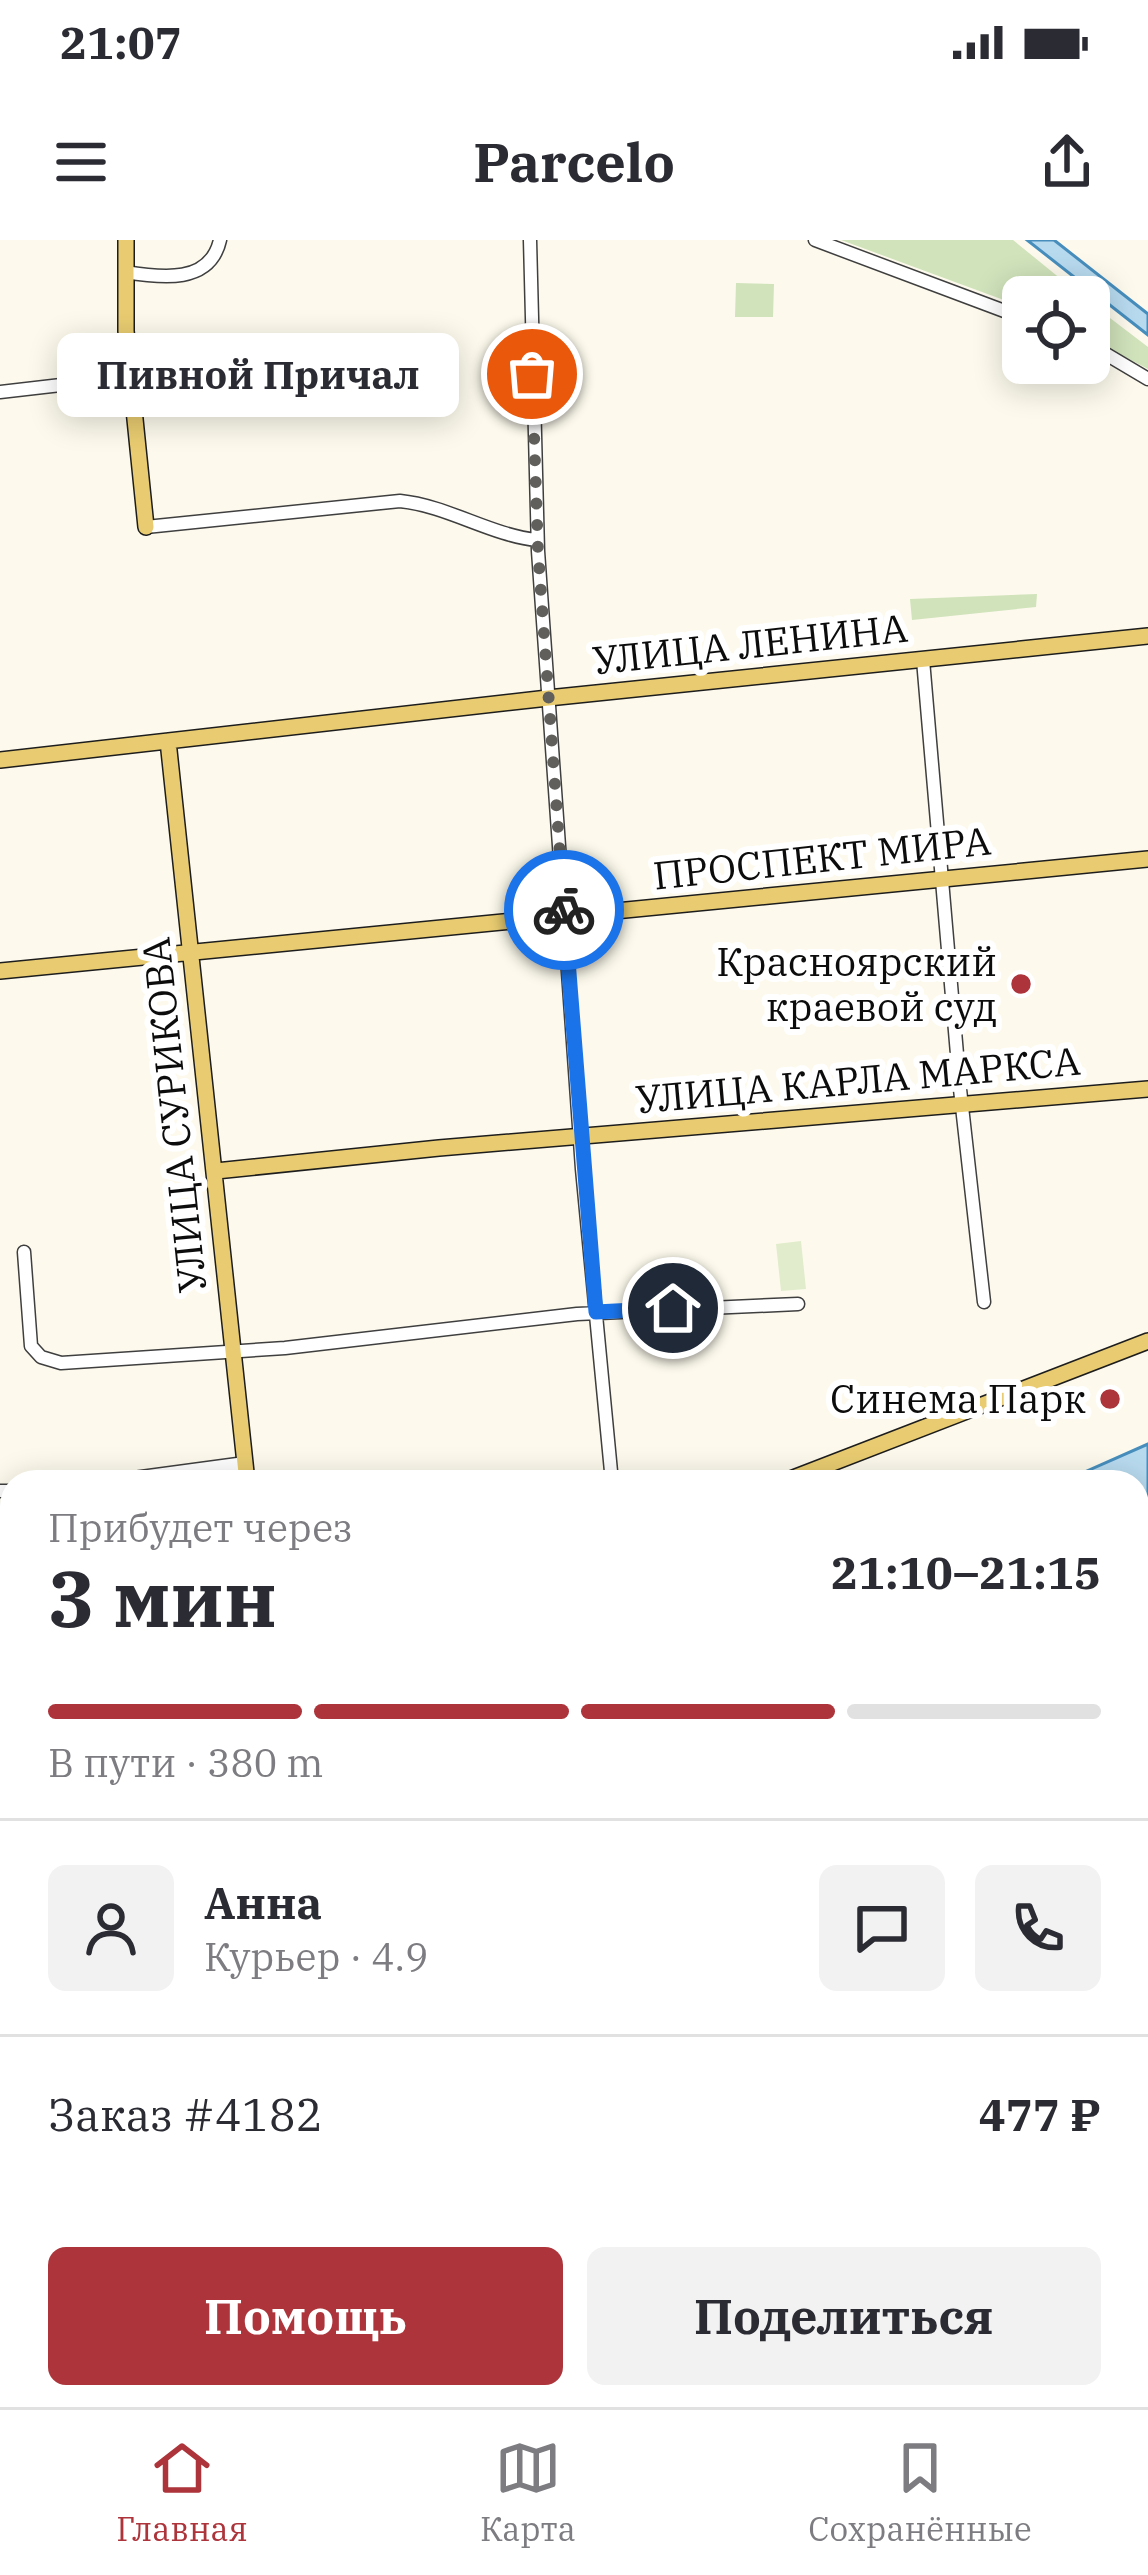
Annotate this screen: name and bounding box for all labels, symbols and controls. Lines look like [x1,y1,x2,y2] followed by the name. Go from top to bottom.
[60,13,182,71] text: 21:07
[473,127,675,197] text: Parcelo
[48,129,114,195] icon: menu
[1034,129,1100,195] icon: share
[1002,276,1110,384] map controls
[1002,276,1110,384] button: locate
[481,323,583,425] pin
[58,332,460,416] callout: Пивной Причал
[499,341,565,407] icon: bag
[96,349,420,400] text: Пивной Причал
[590,602,910,685] street label: УЛИЦА ЛЕНИНА
[651,814,994,901] street label: ПРОСПЕКТ МИРА
[504,850,624,970] courier
[531,877,597,943] icon: bike
[129,935,218,1295] street label: УЛИЦА СУРИКОВА
[716,936,997,1032] place label: Красноярский краевой суд
[1008,971,1034,997] marker: Красноярский краевой суд
[634,1035,1083,1124] street label: УЛИЦА КАРЛА МАРКСА
[622,1257,724,1359] pin
[640,1275,706,1341] icon: home
[830,1373,1086,1424] place label: Синема Парк
[1097,1386,1123,1412] marker: Синема Парк
[48,1502,353,1553] text: Прибудет через
[831,1543,1101,1601] text: 21:10–21:15
[48,1547,277,1648] text: 3 мин
[48,1737,323,1788] text: В пути · 380 m
[48,1865,174,1991] button: person
[819,1865,945,1991] button: chat
[975,1865,1101,1991] button: phone
[204,1873,322,1931] text: Анна
[204,1931,428,1982] text: Курьер · 4.9
[48,2085,323,2143] text: Заказ #4182
[979,2085,1101,2143] text: 477 ₽
[48,2247,563,2385] button: Помощь
[587,2247,1101,2385] button: Поделиться
[116,2435,248,2550] tab: Главная
[480,2435,576,2550] tab: Карта
[808,2435,1032,2550] tab: Сохранённые

